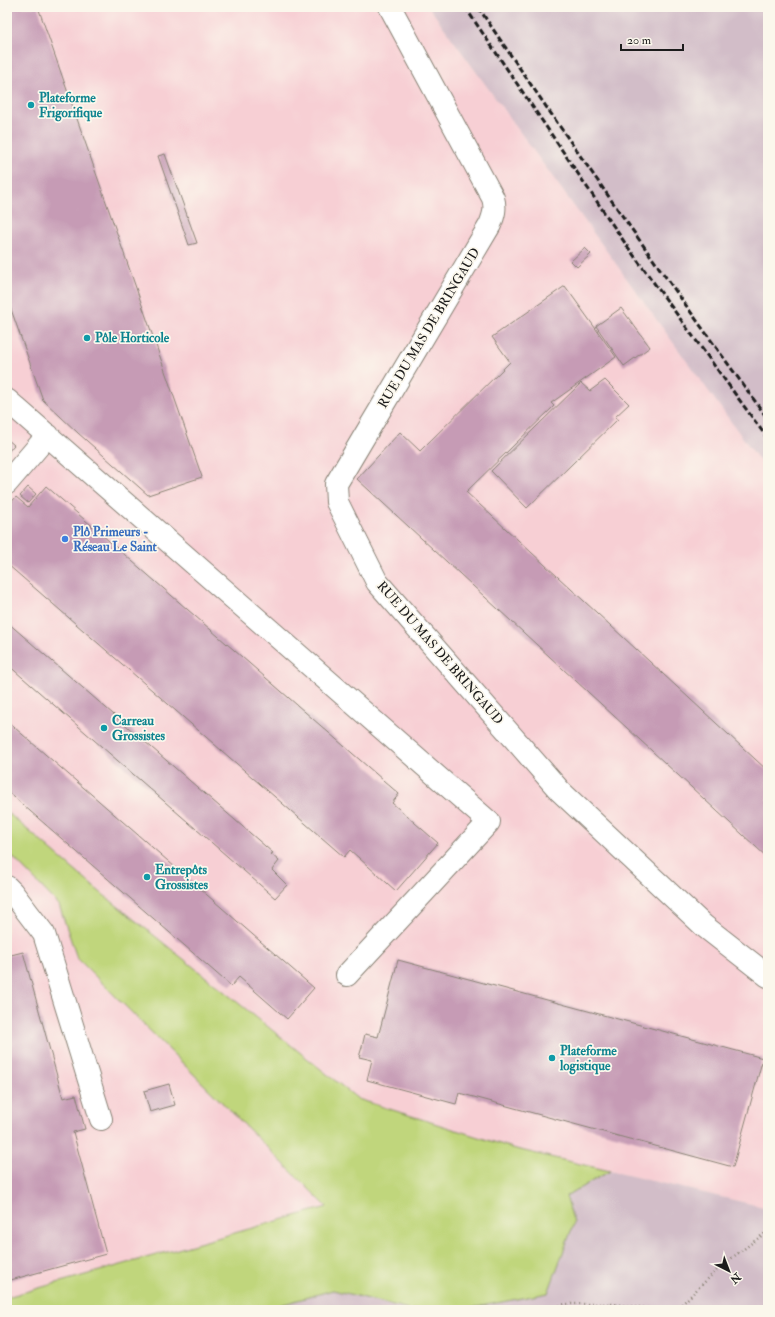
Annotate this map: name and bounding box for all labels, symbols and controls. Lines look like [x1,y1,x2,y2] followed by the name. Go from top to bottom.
[621,26,683,52] scale bar
[627,33,652,48] text: 20 m
[39,90,103,122] place label: Plateforme Frigorifique
[26,100,36,110] marker: Plateforme Frigorifique
[375,245,483,411] street label: RUE DU MAS DE BRINGAUD
[95,330,170,346] place label: Pôle Horticole
[82,333,92,343] marker: Pôle Horticole
[73,524,158,555] place label: Plô Primeurs - Réseau Le Saint
[60,534,70,544] marker: Plô Primeurs - Réseau Le Saint
[374,578,506,728] street label: RUE DU MAS DE BRINGAUD
[112,713,165,744] place label: Carreau Grossistes
[99,723,109,733] marker: Carreau Grossistes
[155,862,208,893] place label: Entrepôts Grossistes
[142,872,152,882] marker: Entrepôts Grossistes
[559,1043,617,1075] place label: Plateforme logistique
[547,1053,557,1063] marker: Plateforme logistique
[709,1251,749,1291] north arrow
[726,1269,744,1287] text: N

